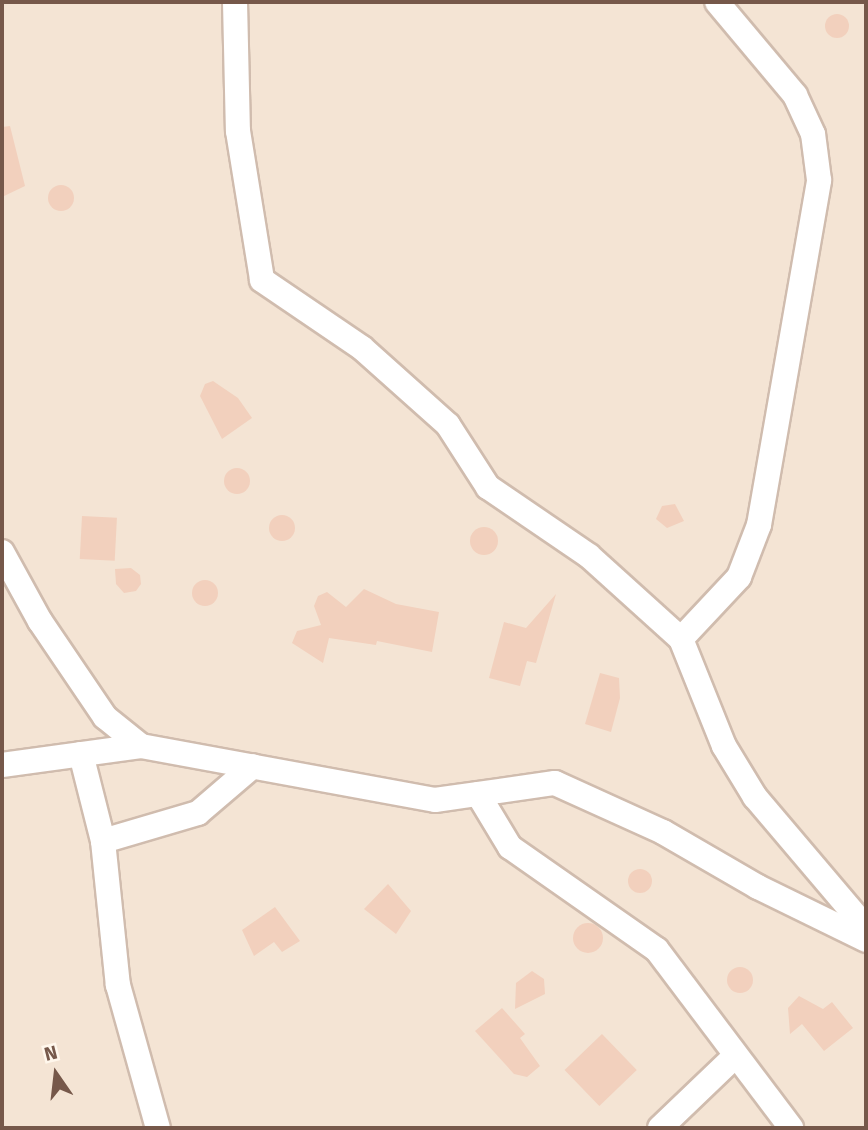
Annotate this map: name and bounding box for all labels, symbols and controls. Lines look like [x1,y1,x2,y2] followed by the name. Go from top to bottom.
[21,1039,91,1109] north arrow
[42,1040,60,1066] text: N

